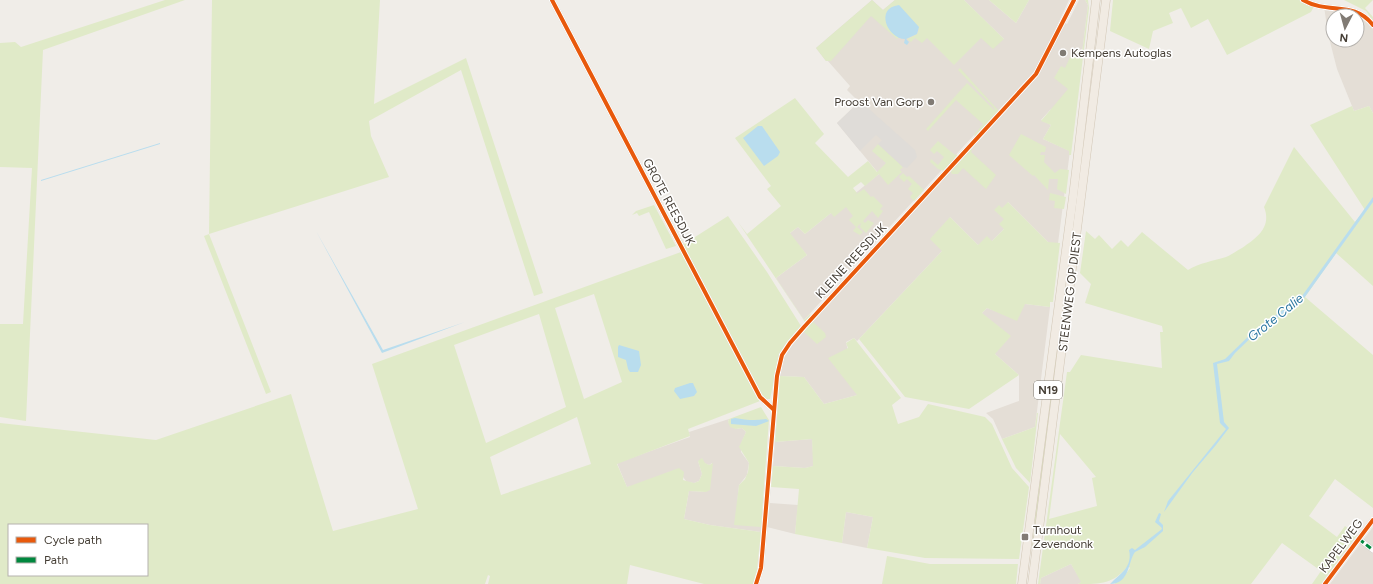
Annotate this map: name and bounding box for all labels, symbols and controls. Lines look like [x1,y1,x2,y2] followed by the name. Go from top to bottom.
[1325,8,1365,48] north arrow
[1339,31,1349,44] text: N
[1071,46,1172,60] place label: Kempens Autoglas
[1058,48,1068,58] marker: Kempens Autoglas
[834,95,923,109] place label: Proost Van Gorp
[926,97,936,107] marker: Proost Van Gorp
[640,156,698,249] street label: GROTE REESDIJK
[813,220,890,301] street label: KLEINE REESDIJK
[1056,231,1084,352] street label: STEENWEG OP DIEST
[1244,290,1306,344] water label: Grote Calie
[1034,381,1062,399] road number: N19
[1316,516,1366,576] street label: KAPELWEG
[1033,523,1093,551] place label: Turnhout Zevendonk
[8,524,148,576] legend
[1020,532,1030,542] marker: Turnhout Zevendonk
[44,533,102,547] text: Cycle path
[44,553,68,567] text: Path

